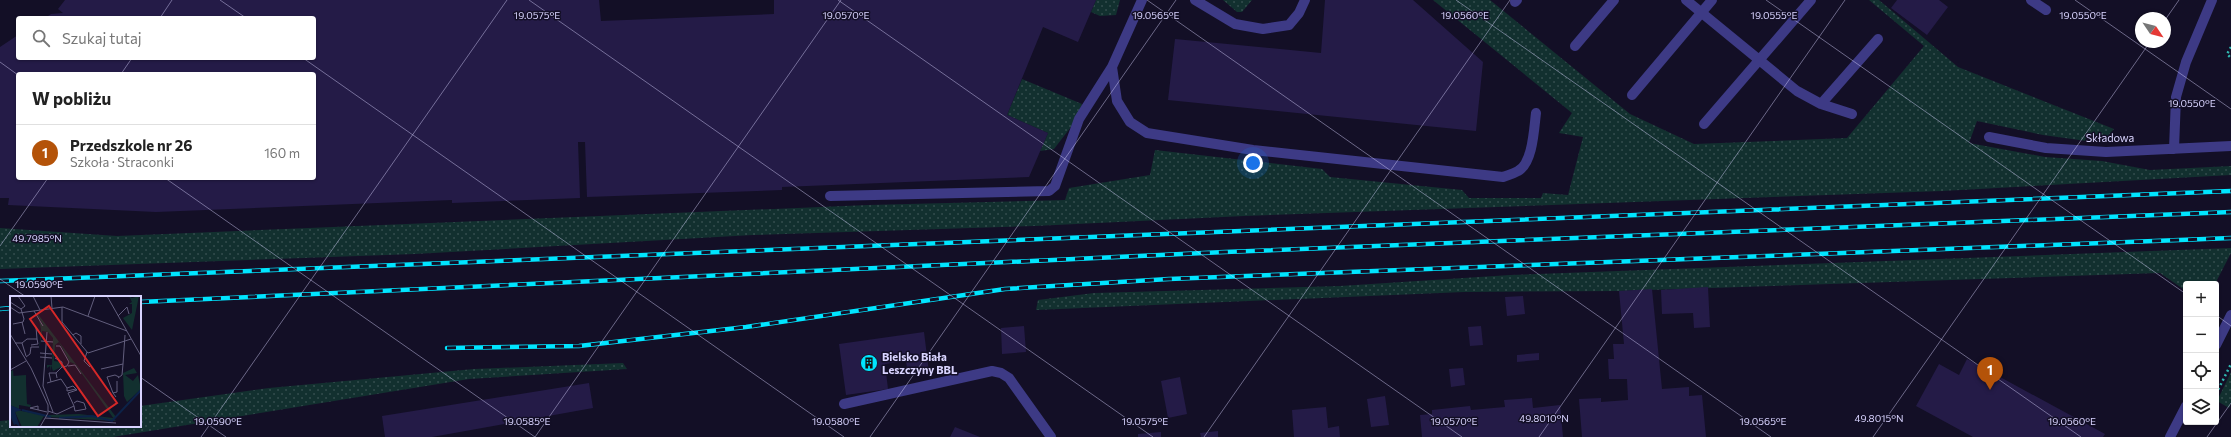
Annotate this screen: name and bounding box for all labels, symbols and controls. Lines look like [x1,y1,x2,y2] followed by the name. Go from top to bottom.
[514,9,560,21] text: 19.0575°E
[822,9,870,21] text: 19.0570°E
[1132,9,1180,21] text: 19.0565°E
[1441,9,1489,21] text: 19.0560°E
[1751,9,1797,21] text: 19.0555°E
[2059,9,2107,21] text: 19.0550°E
[2135,12,2171,48] north arrow
[16,16,316,60] search box
[30,27,52,49] icon: search
[62,29,142,47] text: Szukaj tutaj
[32,88,111,109] text: W pobliżu
[2168,97,2216,109] text: 19.0550°E
[2086,131,2134,144] street label: Składowa
[70,136,192,154] text: Przedszkole nr 26
[42,145,48,161] text: 1
[264,145,300,161] text: 160 m
[1243,153,1263,173] your location
[70,154,174,170] text: Szkoła · Straconki
[12,232,62,244] text: 49.7985°N
[15,278,63,290] text: 19.0590°E
[2183,281,2219,425] map controls
[2183,281,2219,317] button: +
[10,296,141,427] inset map
[2183,317,2219,353] button: −
[882,350,958,376] place label: Bielsko Biała Leszczyny BBL
[859,353,879,373] building icon: Bielsko Biała Leszczyny BBL
[2183,353,2219,389] button: locate
[1977,357,2003,390] pin: 1
[2183,389,2219,425] button: layers
[1519,412,1569,424] text: 49.8010°N
[1855,412,1903,424] text: 49.8015°N
[194,415,242,427] text: 19.0590°E
[503,415,551,427] text: 19.0585°E
[812,415,860,427] text: 19.0580°E
[1122,415,1168,427] text: 19.0575°E
[1430,415,1478,427] text: 19.0570°E
[1739,415,1787,427] text: 19.0565°E
[2048,415,2096,427] text: 19.0560°E

